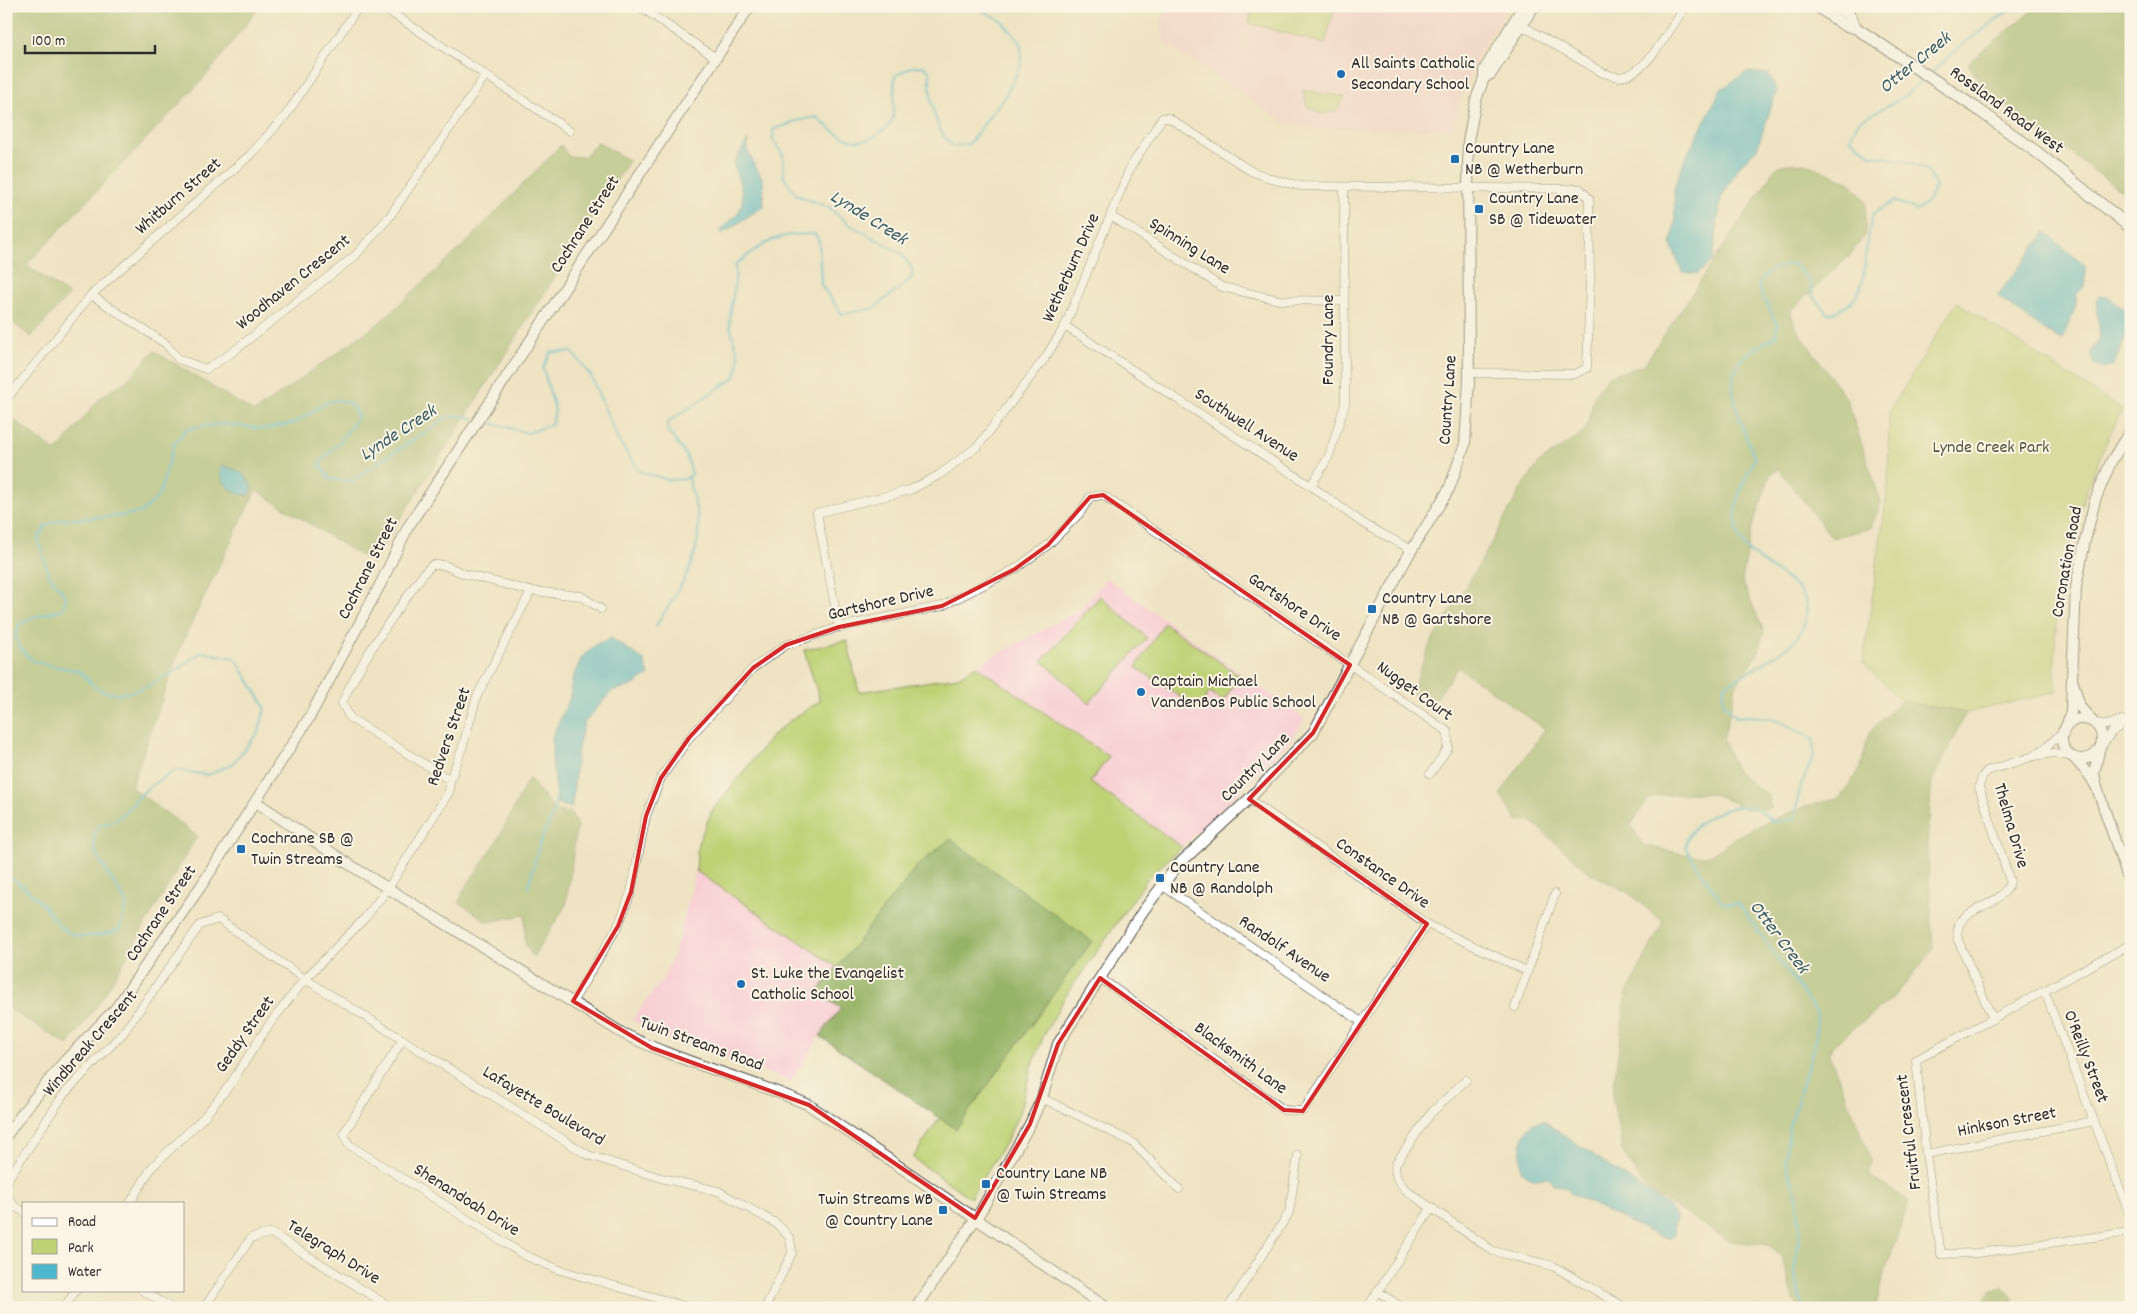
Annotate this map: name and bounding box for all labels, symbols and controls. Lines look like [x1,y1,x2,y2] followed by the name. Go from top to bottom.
[25,22,155,54] scale bar
[1874,25,1959,101] water label: Otter Creek
[32,31,65,53] text: 100 m
[1351,52,1475,98] place label: All Saints Catholic Secondary School
[1944,61,2069,161] street label: Rossland Road West
[1335,68,1347,80] marker: All Saints Catholic Secondary School
[1465,137,1583,183] place label: Country Lane NB @ Wetherburn
[130,152,228,242] street label: Whitburn Street
[1449,153,1461,165] marker: Country Lane NB @ Wetherburn
[545,171,627,279] street label: Cochrane Street
[824,185,914,255] water label: Lynde Creek
[1489,187,1597,233] place label: Country Lane SB @ Tidewater
[1473,203,1485,215] marker: Country Lane SB @ Tidewater
[1037,209,1107,327] street label: Wetherburn Drive
[1143,212,1235,282] street label: Spinning Lane
[232,229,357,337] street label: Woodhaven Crescent
[1317,295,1342,385] street label: Foundry Lane
[1433,354,1465,446] street label: Country Lane
[1189,383,1303,469] street label: Southwell Avenue
[355,398,445,469] water label: Lynde Creek
[1932,436,2050,461] park label: Lynde Creek Park
[2046,504,2090,620] street label: Coronation Road
[333,513,406,624] street label: Cochrane Street
[1242,567,1346,649] street label: Gartshore Drive
[826,580,937,628] street label: Gartshore Drive
[1382,587,1491,633] place label: Country Lane NB @ Gartshore
[1366,603,1378,615] marker: Country Lane NB @ Gartshore
[1371,656,1458,728] street label: Nugget Court
[1151,670,1316,716] place label: Captain Michael VandenBos Public School
[421,684,479,790] street label: Redvers Street
[1135,686,1147,698] marker: Captain Michael VandenBos Public School
[1215,727,1297,809] street label: Country Lane
[1986,781,2034,871] street label: Thelma Drive
[251,827,354,873] place label: Cochrane SB @ Twin Streams
[1330,832,1434,916] street label: Constance Drive
[235,843,247,855] marker: Cochrane SB @ Twin Streams
[1170,856,1273,902] place label: Country Lane NB @ Randolph
[120,860,204,967] street label: Cochrane Street
[1154,872,1166,884] marker: Country Lane NB @ Randolph
[1741,896,1816,982] water label: Otter Creek
[1233,910,1335,990] street label: Randolf Avenue
[751,962,905,1008] place label: St. Luke the Evangelist Catholic School
[735,978,747,990] marker: St. Luke the Evangelist Catholic School
[38,985,145,1103] street label: Windbreak Crescent
[210,991,282,1079] street label: Geddy Street
[2056,1007,2114,1107] street label: O'Reilly Street
[636,1011,766,1079] street label: Twin Streams Road
[1188,1017,1292,1102] street label: Blacksmith Lane
[477,1061,609,1153] street label: Lafayette Boulevard
[1890,1073,1929,1191] street label: Fruitful Crescent
[1956,1101,2059,1145] street label: Hinkson Street
[408,1158,524,1244] street label: Shenandoah Drive
[996,1162,1107,1208] place label: Country Lane NB @ Twin Streams
[980,1178,992,1190] marker: Country Lane NB @ Twin Streams
[818,1188,933,1234] place label: Twin Streams WB @ Country Lane
[22,1202,185,1292] legend
[937,1204,949,1216] marker: Twin Streams WB @ Country Lane
[68,1212,96,1234] text: Road
[282,1214,384,1292] street label: Telegraph Drive
[68,1238,94,1260] text: Park
[68,1262,102,1284] text: Water

